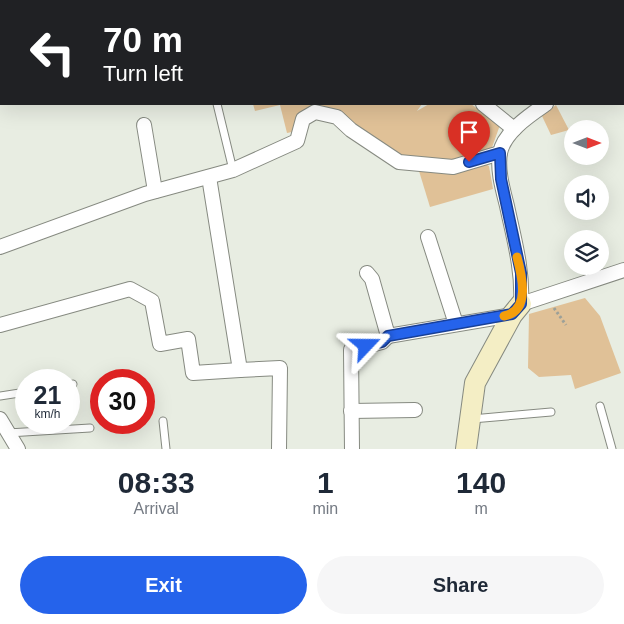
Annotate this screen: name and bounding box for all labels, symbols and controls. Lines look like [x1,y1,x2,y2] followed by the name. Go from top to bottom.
[20,20,85,85] icon: left
[103,20,183,59] text: 70 m
[103,61,183,86] text: Turn left
[448,111,490,162] pin
[455,118,483,146] icon: arrive
[564,120,609,165] north arrow
[564,120,609,275] map controls
[564,175,609,220] button: sound
[564,230,609,275] button: layers
[339,319,391,371] position arrow
[90,369,155,434] speed limit sign: 30
[34,381,61,409] text: 21
[34,407,61,421] text: km/h
[118,466,195,499] text: 08:33
[317,466,334,499] text: 1
[456,466,506,499] text: 140
[134,500,179,517] text: Arrival
[312,500,338,517] text: min
[474,500,488,517] text: m
[20,556,307,614] button: Exit
[317,556,604,614] button: Share

